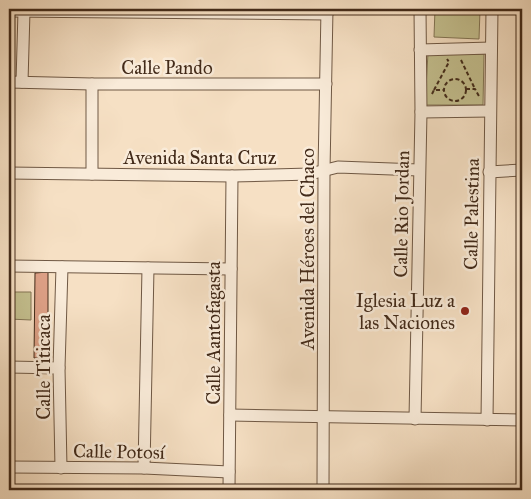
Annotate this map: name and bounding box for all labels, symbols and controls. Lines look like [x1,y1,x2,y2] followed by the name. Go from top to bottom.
[121,56,213,79] street label: Calle Pando
[123,146,277,169] street label: Avenida Santa Cruz
[296,148,319,351] street label: Avenida Héroes del Chaco
[389,150,415,278] street label: Calle Rio Jordan
[459,157,484,270] street label: Calle Palestina
[202,260,226,405] street label: Calle Aantofagasta
[356,289,456,334] place label: Iglesia Luz a las Naciones
[459,305,471,317] marker: Iglesia Luz a las Naciones
[32,313,55,420] street label: Calle Titicaca
[73,439,166,464] street label: Calle Potosí

